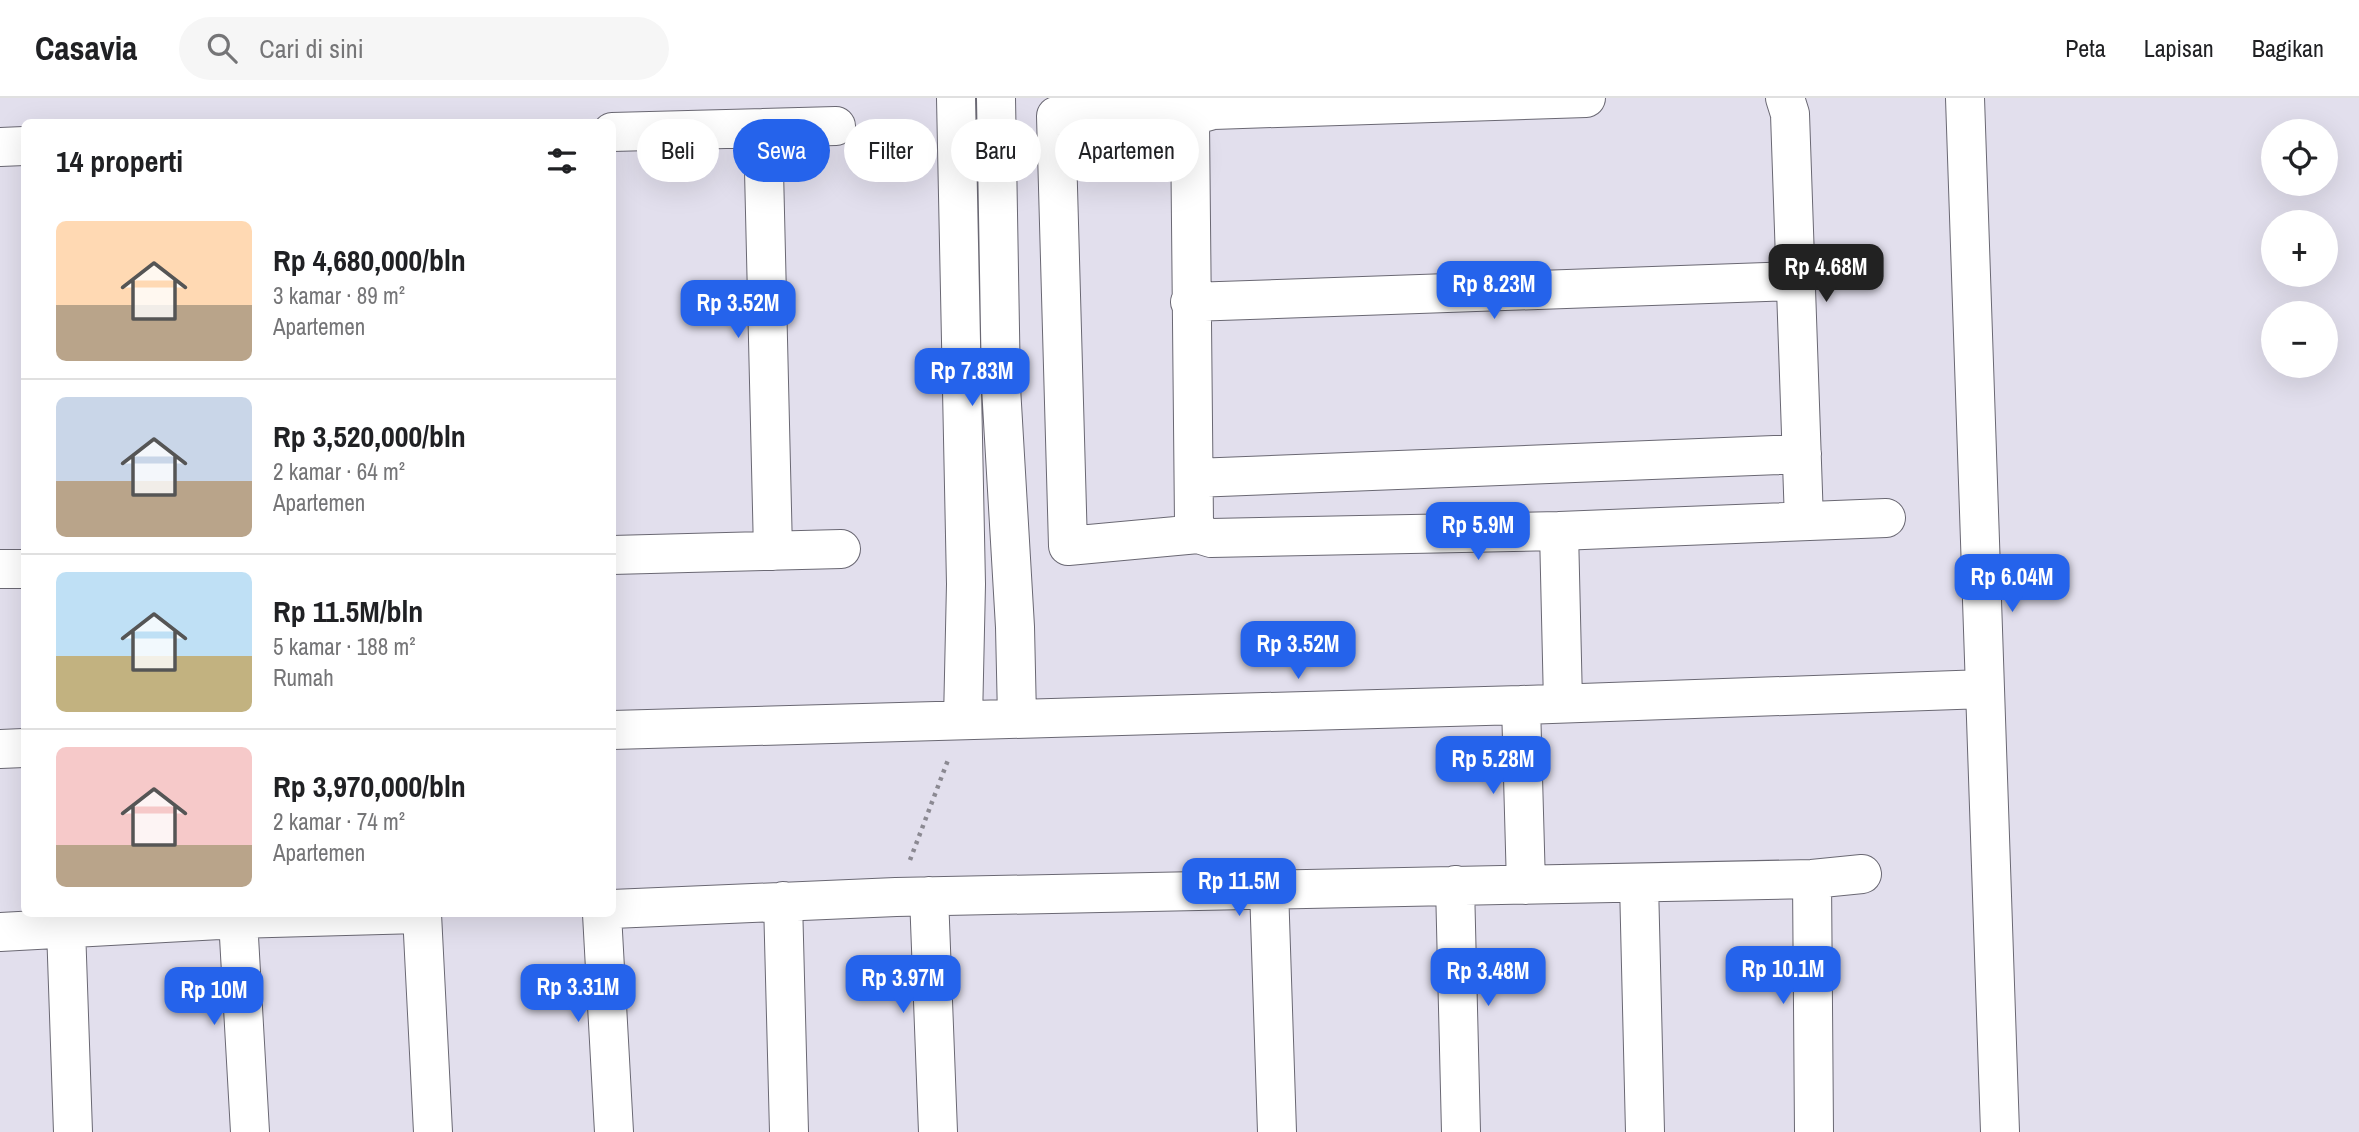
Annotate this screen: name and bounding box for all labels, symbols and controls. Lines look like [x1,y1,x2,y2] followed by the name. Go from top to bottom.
[179,17,669,80] search box
[35,26,137,70] text: Casavia
[203,29,241,67] icon: search
[259,31,364,66] text: Cari di sini
[2065,32,2106,64] text: Peta
[2144,32,2214,64] text: Lapisan
[2252,32,2324,64] text: Bagikan
[637,119,719,182] chip: Beli
[733,119,830,182] chip: Sewa
[844,119,937,182] chip: Filter
[951,119,1041,182] chip: Baru
[1055,119,1199,182] chip: Apartemen
[2261,119,2338,378] map controls
[2261,119,2338,196] button: locate
[56,141,183,181] text: 14 properti
[543,142,581,180] icon: filters
[2261,210,2338,287] button: +
[273,240,466,280] text: Rp 4,680,000/bln
[1754,244,1898,304] pin: Rp 4.68M
[112,249,196,333] icon: home
[1785,251,1867,282] text: Rp 4.68M
[1422,262,1566,321] pin: Rp 8.23M
[1453,268,1535,299] text: Rp 8.23M
[273,280,405,311] text: 3 kamar · 89 m²
[666,280,810,340] pin: Rp 3.52M
[697,287,779,318] text: Rp 3.52M
[2261,301,2338,378] button: −
[273,311,365,342] text: Apartemen
[900,348,1044,408] pin: Rp 7.83M
[931,355,1013,386] text: Rp 7.83M
[273,416,466,456] text: Rp 3,520,000/bln
[112,425,196,509] icon: home
[273,456,405,487] text: 2 kamar · 64 m²
[273,487,365,518] text: Apartemen
[1413,503,1543,562] pin: Rp 5.9M
[1442,509,1514,540] text: Rp 5.9M
[1940,554,2084,614] pin: Rp 6.04M
[1971,561,2053,592] text: Rp 6.04M
[273,591,423,631] text: Rp 11.5M/bln
[112,600,196,684] icon: home
[1226,622,1370,681] pin: Rp 3.52M
[1257,628,1339,659] text: Rp 3.52M
[273,631,416,662] text: 5 kamar · 188 m²
[273,662,334,693] text: Rumah
[1421,736,1565,796] pin: Rp 5.28M
[1452,743,1534,774] text: Rp 5.28M
[273,766,466,806] text: Rp 3,970,000/bln
[112,775,196,859] icon: home
[273,806,405,837] text: 2 kamar · 74 m²
[273,837,365,868] text: Apartemen
[1167,858,1311,918] pin: Rp 11.5M
[1198,865,1280,896] text: Rp 11.5M
[1711,946,1855,1006] pin: Rp 10.1M
[1416,948,1560,1008] pin: Rp 3.48M
[1742,953,1824,984] text: Rp 10.1M
[1447,955,1529,986] text: Rp 3.48M
[831,956,975,1015] pin: Rp 3.97M
[862,962,944,993] text: Rp 3.97M
[506,964,650,1024] pin: Rp 3.31M
[157,968,271,1027] pin: Rp 10M
[537,971,619,1002] text: Rp 3.31M
[180,974,248,1005] text: Rp 10M

